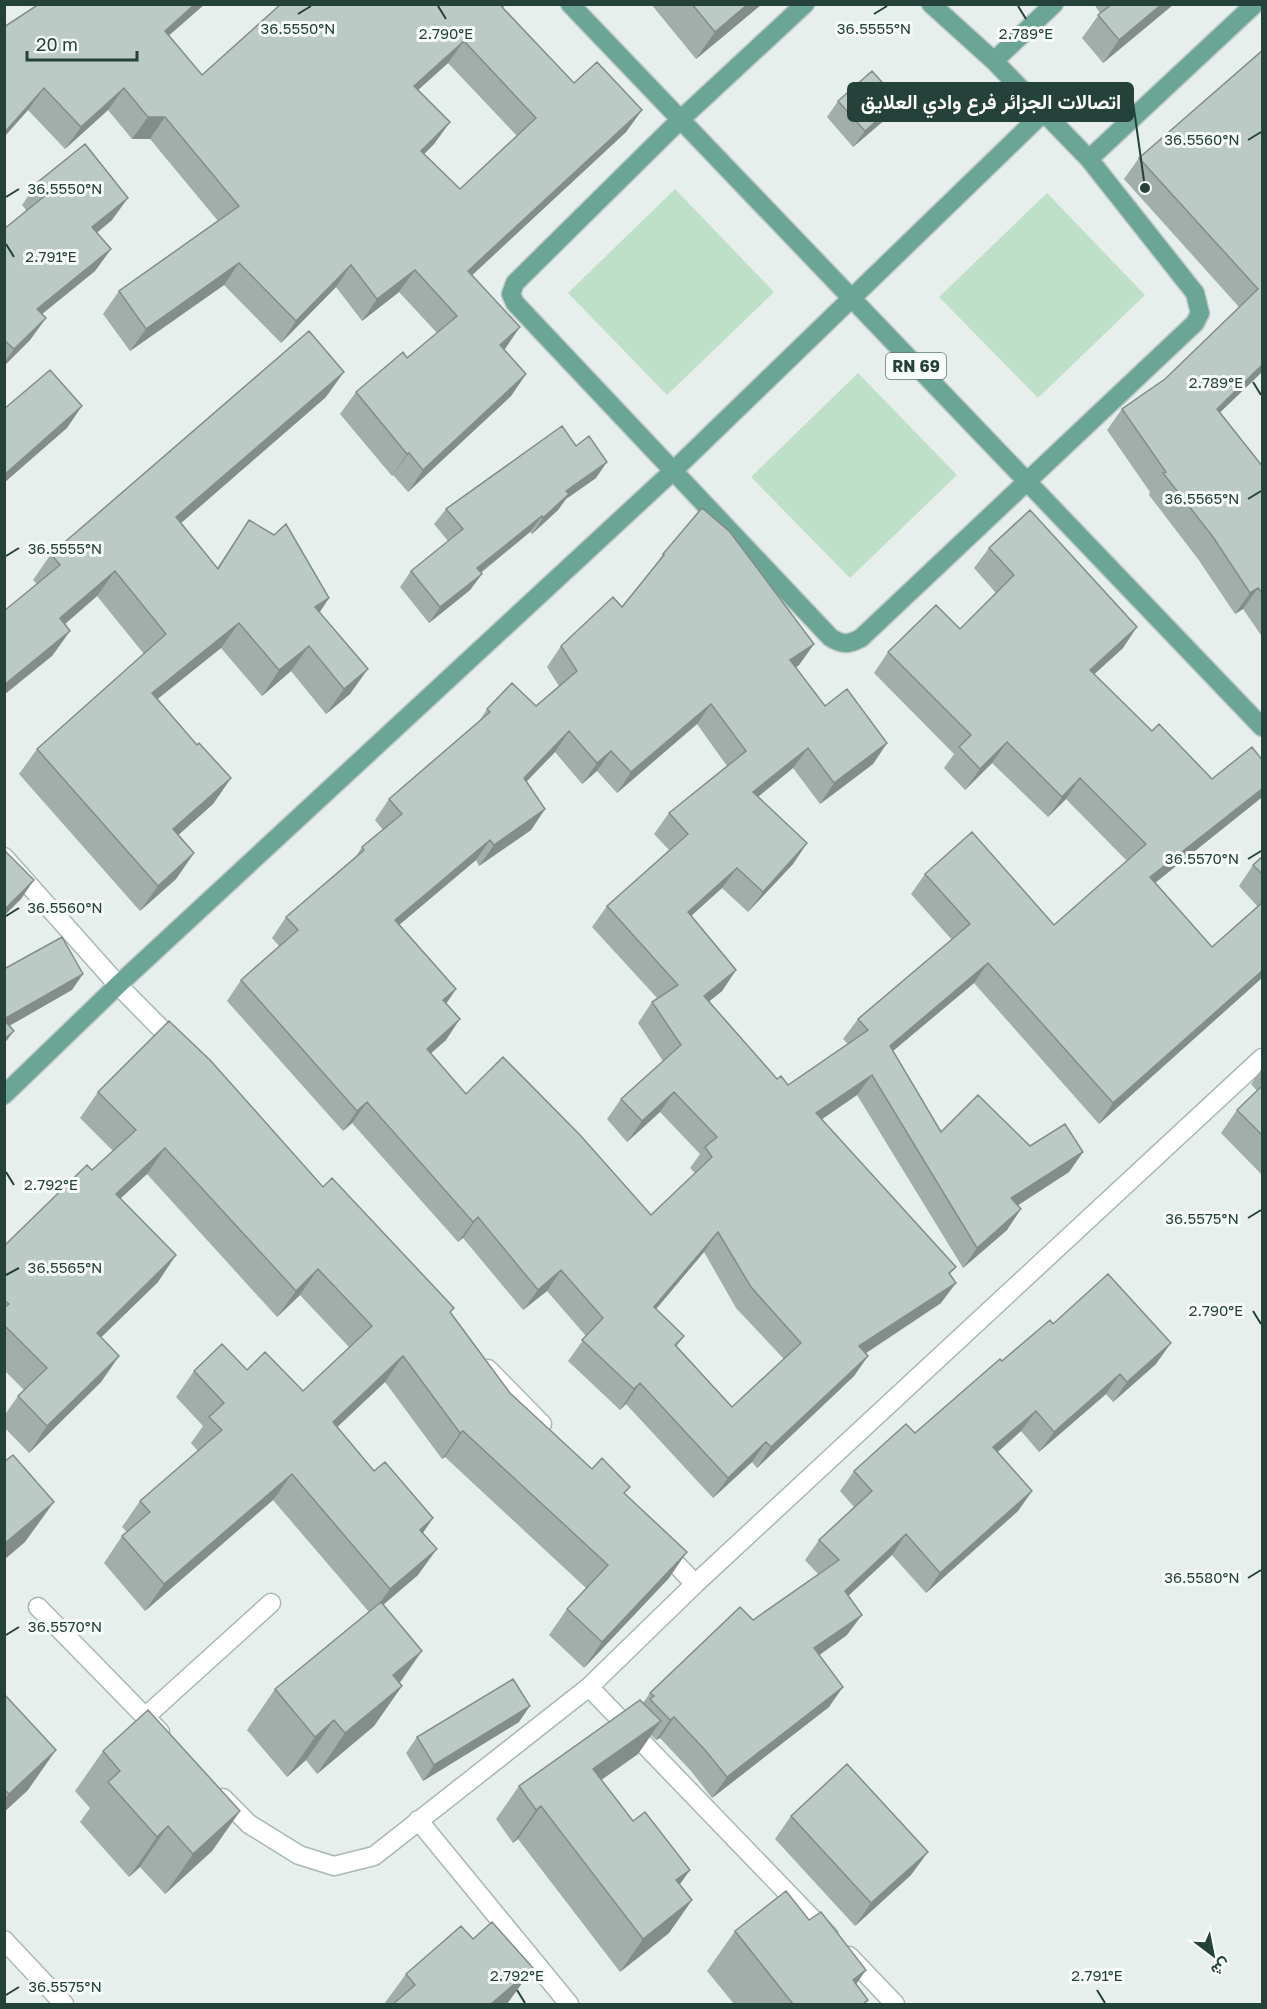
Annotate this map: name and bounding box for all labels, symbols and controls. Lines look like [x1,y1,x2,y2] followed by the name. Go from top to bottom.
[260,19,336,37] text: 36.5550°N
[837,19,911,37] text: 36.5555°N
[27,24,136,62] scale bar
[419,24,473,42] text: 2.790°E
[999,24,1053,42] text: 2.789°E
[36,33,78,55] text: 20 m
[848,83,1133,121] callout: اتصالات الجزائر فرع وادي العلايق
[861,89,1121,119] text: اتصالات الجزائر فرع وادي العلايق
[1164,130,1240,148] text: 36.5560°N
[27,179,103,197] text: 36.5550°N
[25,247,77,265] text: 2.791°E
[886,353,946,379] road number: RN 69
[1189,373,1243,391] text: 2.789°E
[1165,489,1239,507] text: 36.5565°N
[28,539,102,557] text: 36.5555°N
[1165,849,1239,867] text: 36.5570°N
[27,898,103,916] text: 36.5560°N
[24,1175,78,1193] text: 2.792°E
[1165,1209,1239,1227] text: 36.5575°N
[28,1258,102,1276] text: 36.5565°N
[1189,1301,1243,1319] text: 2.790°E
[1164,1568,1240,1586] text: 36.5580°N
[28,1617,102,1635] text: 36.5570°N
[1183,1925,1243,1985] north arrow
[1207,1954,1234,1981] text: ش
[490,1966,544,1984] text: 2.792°E
[1071,1966,1123,1984] text: 2.791°E
[28,1977,102,1995] text: 36.5575°N

